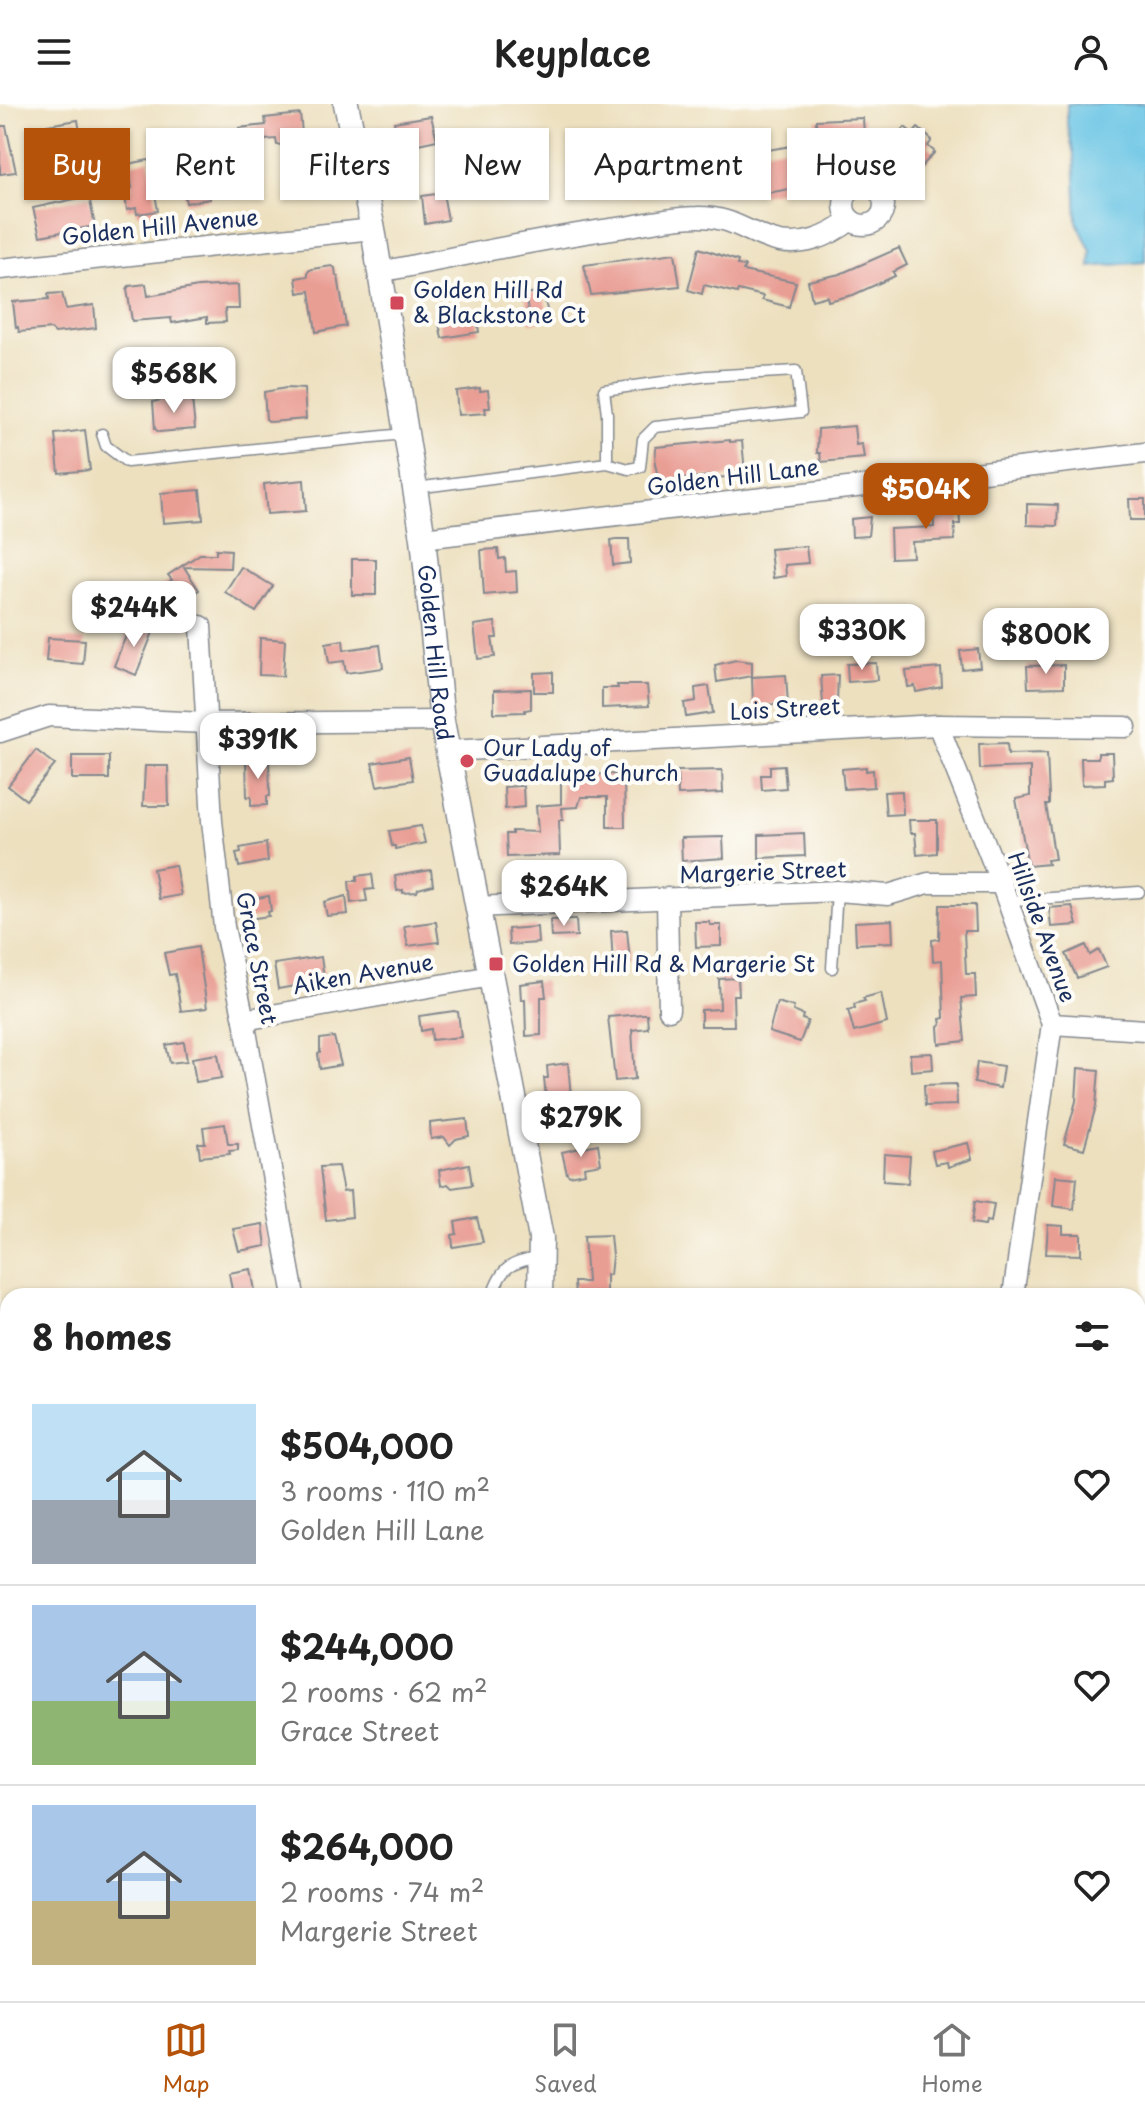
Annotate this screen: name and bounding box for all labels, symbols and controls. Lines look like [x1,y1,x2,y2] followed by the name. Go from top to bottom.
[494,25,651,79] text: Keyplace
[32,30,76,74] icon: menu
[1069,30,1113,74] icon: person
[24,128,130,200] chip: Buy
[146,128,264,200] chip: Rent
[280,128,419,200] chip: Filters
[435,128,549,200] chip: New
[565,128,771,200] chip: Apartment
[787,128,925,200] chip: House
[60,199,260,252] street label: Golden Hill Avenue
[413,272,586,330] place label: Golden Hill Rd & Blackstone Ct
[388,294,406,312] marker: Golden Hill Rd & Blackstone Ct
[118,347,230,415] pin: $568K
[131,353,217,392] text: $568K
[645,449,821,502] street label: Golden Hill Lane
[870,463,982,531] pin: $504K
[881,469,971,508] text: $504K
[411,562,463,743] street label: Golden Hill Road
[78,581,190,649] pin: $244K
[90,587,178,626] text: $244K
[806,604,918,672] pin: $330K
[990,608,1102,676] pin: $800K
[818,610,906,649] text: $330K
[1001,614,1091,653] text: $800K
[729,688,841,727] street label: Lois Street
[202,713,314,781] pin: $391K
[218,719,298,758] text: $391K
[483,730,679,788] place label: Our Lady of Guadalupe Church
[458,752,476,770] marker: Our Lady of Guadalupe Church
[1001,846,1086,1006] street label: Hillside Avenue
[679,851,847,890] street label: Margerie Street
[508,860,620,928] pin: $264K
[520,866,608,905] text: $264K
[229,889,288,1027] street label: Grace Street
[290,944,436,1001] street label: Aiken Avenue
[512,946,815,979] place label: Golden Hill Rd & Margerie St
[487,955,505,973] marker: Golden Hill Rd & Margerie St
[525,1091,637,1159] pin: $279K
[540,1097,622,1136] text: $279K
[32,1310,172,1362] text: 8 homes
[1070,1314,1114,1358] icon: filters
[280,1419,454,1471] text: $504,000
[96,1436,192,1532] icon: home
[1070,1462,1114,1506] icon: heart
[280,1471,490,1510] text: 3 rooms · 110 m²
[280,1510,485,1549] text: Golden Hill Lane
[280,1620,454,1672] text: $244,000
[96,1637,192,1733] icon: home
[1070,1663,1114,1707] icon: heart
[280,1672,488,1711] text: 2 rooms · 62 m²
[280,1711,439,1750] text: Grace Street
[280,1820,453,1872] text: $264,000
[96,1837,192,1933] icon: home
[1070,1863,1114,1907] icon: heart
[280,1872,484,1911] text: 2 rooms · 74 m²
[280,1911,478,1950] text: Margerie Street
[162,2018,209,2099] tab: Map
[534,2018,597,2099] tab: Saved
[921,2018,983,2099] tab: Home

